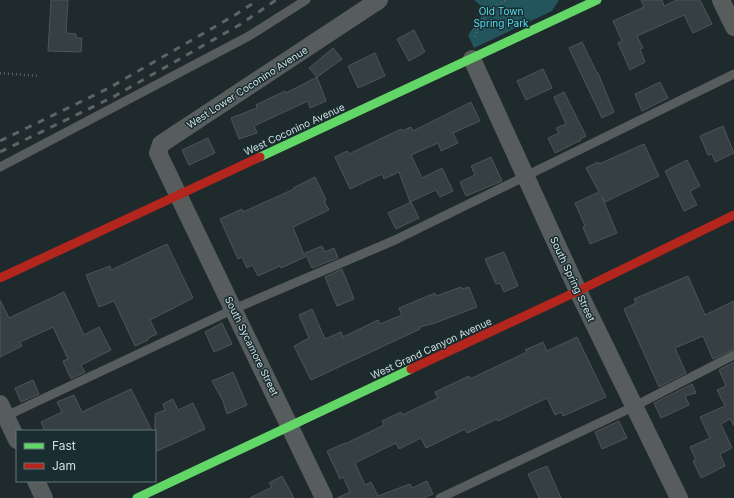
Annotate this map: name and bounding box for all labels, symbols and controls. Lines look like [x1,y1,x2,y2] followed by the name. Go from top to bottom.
[473,5,529,29] park label: Old Town Spring Park
[184,43,310,131] street label: West Lower Coconino Avenue
[242,100,346,158] street label: West Coconino Avenue
[548,235,598,324] street label: South Spring Street
[223,294,282,398] street label: South Sycamore Street
[369,315,494,381] street label: West Grand Canyon Avenue
[16,430,156,482] legend
[52,438,76,453] text: Fast
[52,458,76,473] text: Jam

